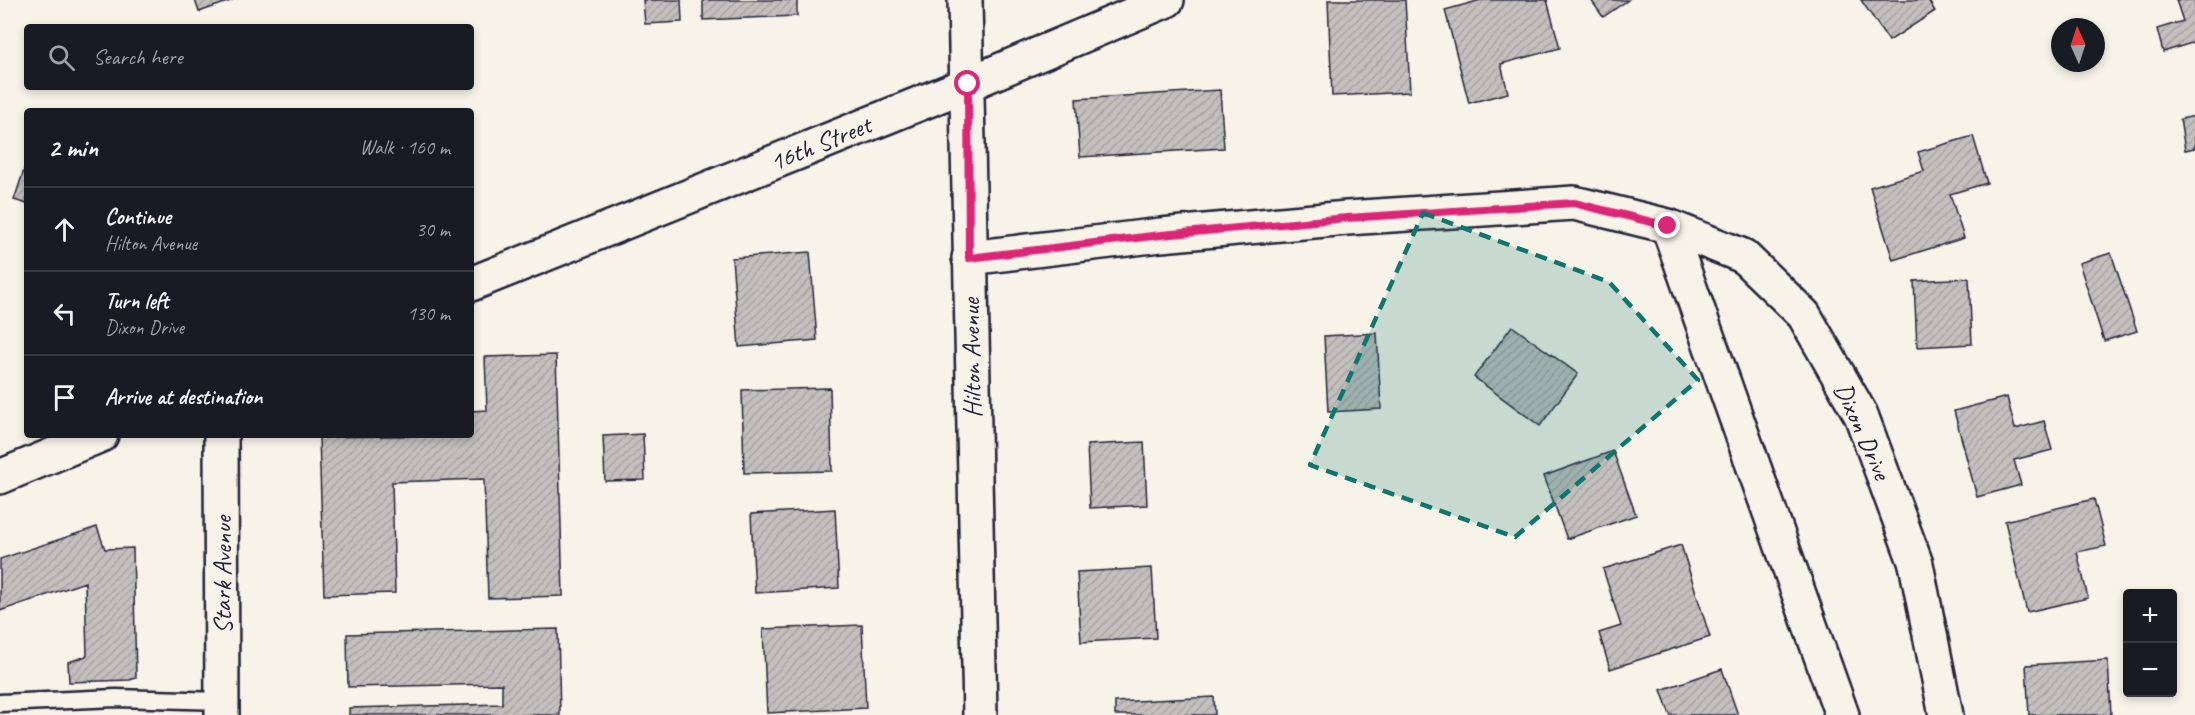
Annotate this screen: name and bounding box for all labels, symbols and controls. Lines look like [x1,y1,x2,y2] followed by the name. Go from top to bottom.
[2051,18,2105,72] north arrow
[24,24,474,90] search box
[45,41,78,74] icon: search
[93,43,183,71] text: Search here
[954,70,980,96] route start
[765,107,878,179] street label: 16th Street
[48,131,98,164] text: 2 min
[360,135,450,160] text: Walk · 160 m
[105,203,171,231] text: Continue
[1654,212,1680,238] route end
[48,213,81,246] icon: ahead
[416,217,450,242] text: 30 m
[105,231,197,256] text: Hilton Avenue
[105,287,169,315] text: Turn left
[954,296,989,418] street label: Hilton Avenue
[48,297,81,330] icon: left
[407,301,450,326] text: 130 m
[105,315,184,340] text: Dixon Drive
[1827,378,1900,487] street label: Dixon Drive
[48,381,81,414] icon: arrive
[105,383,262,411] text: Arrive at destination
[206,513,239,634] street label: Stark Avenue
[2123,589,2177,697] map controls
[2123,589,2177,643] button: +
[2123,643,2177,697] button: −

